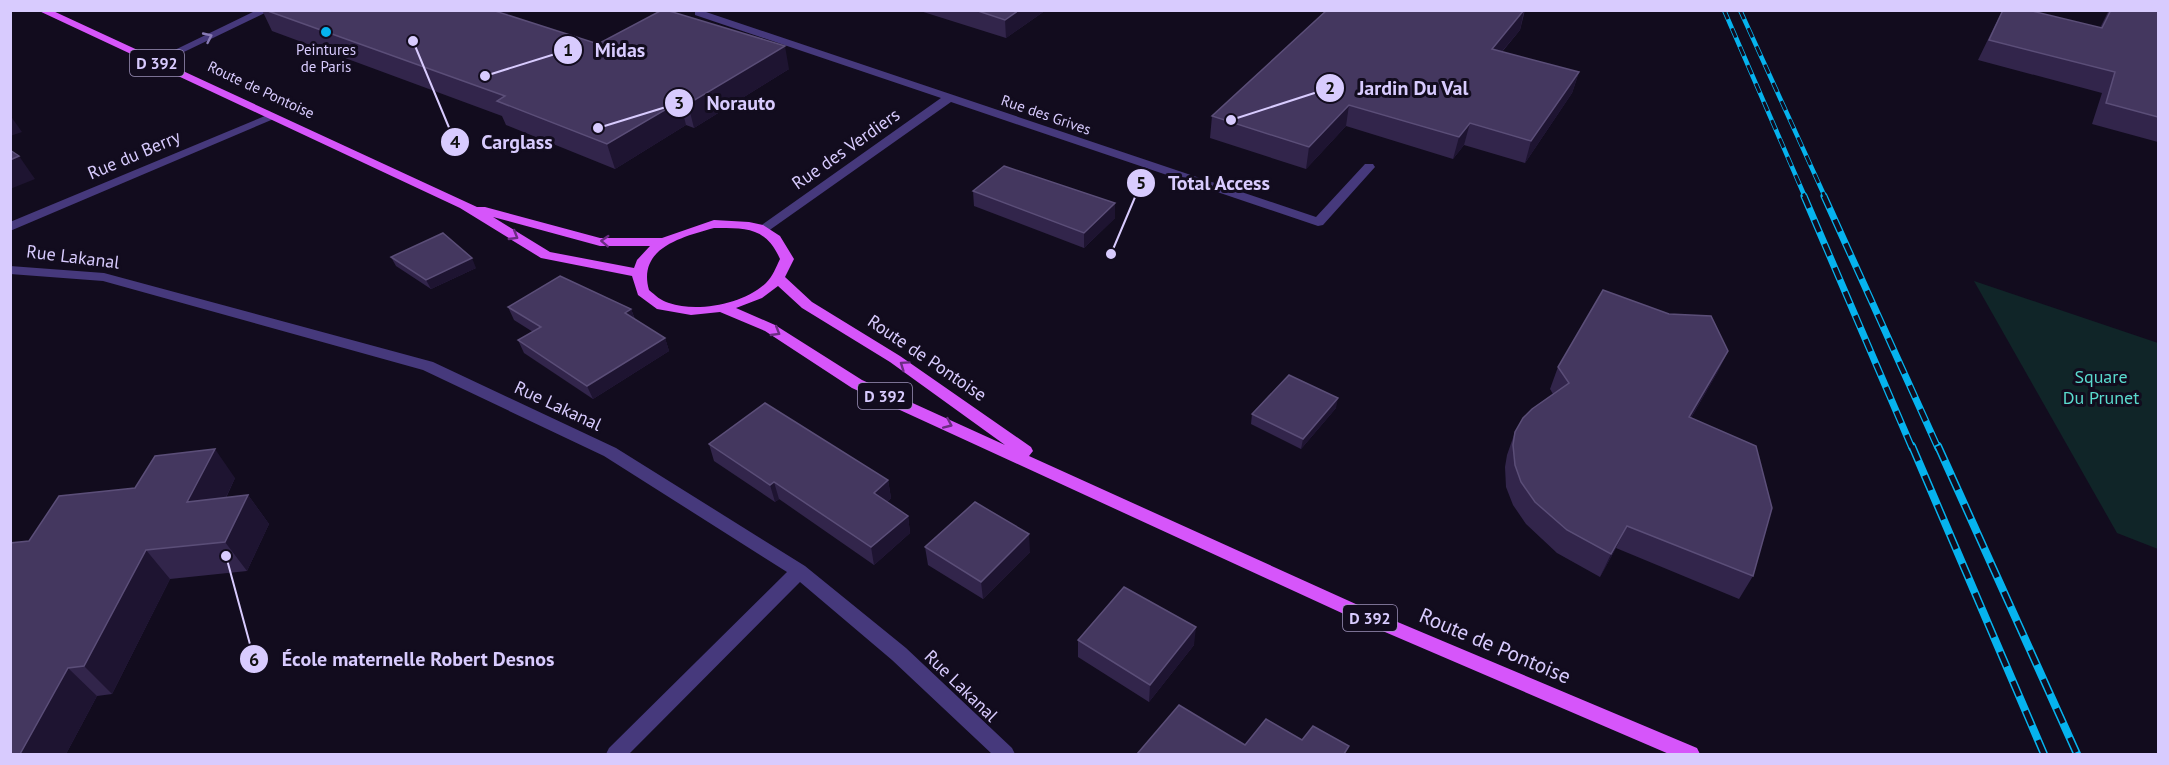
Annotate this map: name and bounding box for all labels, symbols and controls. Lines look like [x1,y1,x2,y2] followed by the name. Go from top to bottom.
[319,25,333,39] marker: Peintures de Paris
[553,31,657,69] callout: Midas
[202,32,213,44] one-way arrow
[595,37,645,63] text: Midas
[563,38,573,61] text: 1
[296,40,356,76] place label: Peintures de Paris
[130,50,184,76] road number: D 392
[205,57,318,123] street label: Route de Pontoise
[1315,69,1480,107] callout: Jardin Du Val
[1357,75,1468,101] text: Jardin Du Val
[1325,76,1335,99] text: 2
[664,84,787,122] callout: Norauto
[706,90,776,116] text: Norauto
[999,90,1094,139] street label: Rue des Grives
[674,91,684,114] text: 3
[787,103,904,194] street label: Rue des Verdiers
[440,123,565,161] callout: Carglass
[84,124,184,184] street label: Rue du Berry
[481,129,553,155] text: Carglass
[450,130,460,153] text: 4
[1126,164,1283,202] callout: Total Access
[1168,170,1270,196] text: Total Access
[1136,171,1146,194] text: 5
[508,228,518,240] one-way arrow
[601,235,610,248] one-way arrow
[25,239,122,274] street label: Rue Lakanal
[863,309,991,406] street label: Route de Pontoise
[770,325,780,337] one-way arrow
[899,361,910,372] one-way arrow
[2063,365,2139,409] park label: Square Du Prunet
[511,375,606,436] street label: Rue Lakanal
[858,383,912,409] road number: D 392
[941,417,952,429] one-way arrow
[1415,602,1575,690] street label: Route de Pontoise
[1343,605,1397,631] road number: D 392
[239,640,566,678] callout: École maternelle Robert Desnos
[920,645,1004,727] street label: Rue Lakanal
[282,646,554,672] text: École maternelle Robert Desnos
[249,648,259,671] text: 6

